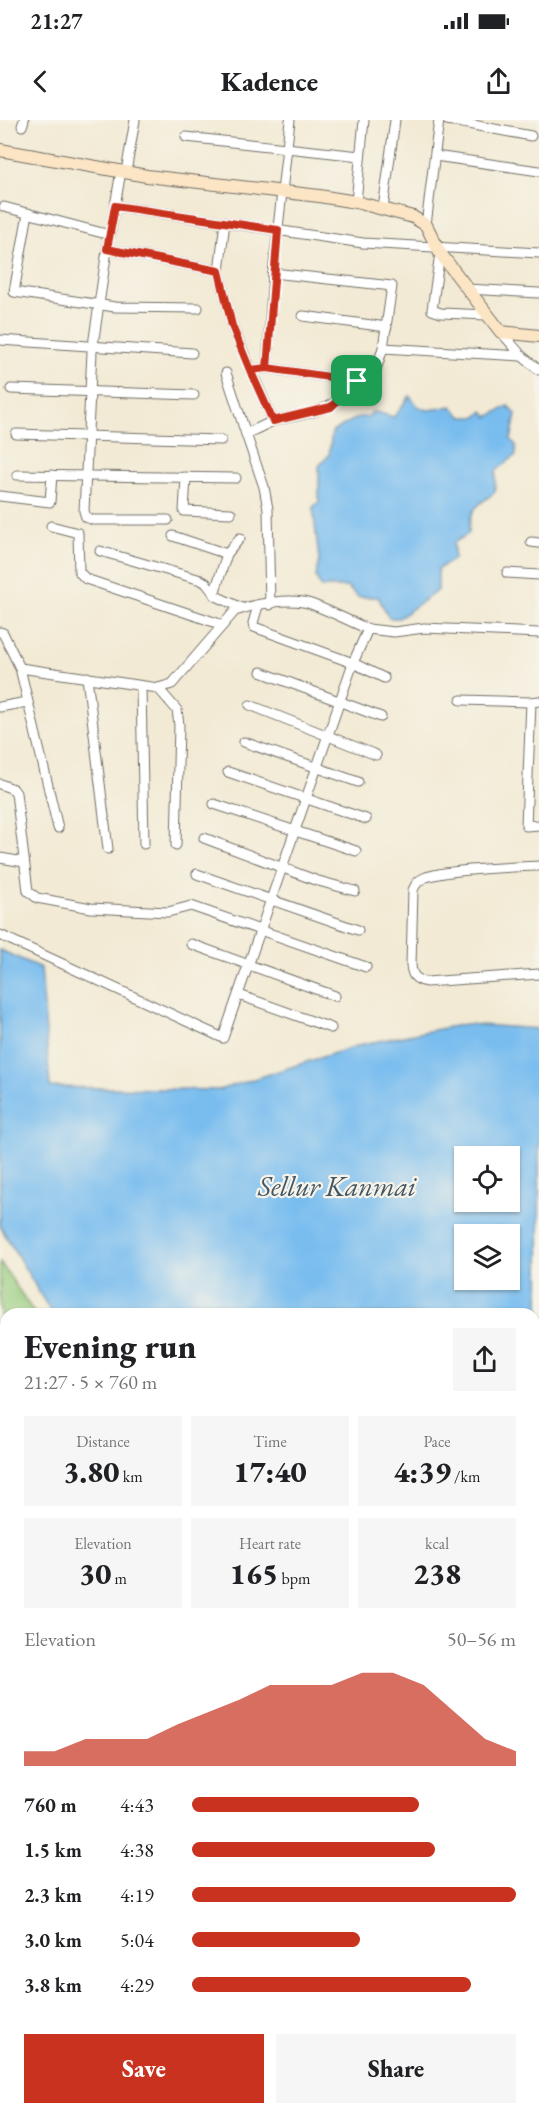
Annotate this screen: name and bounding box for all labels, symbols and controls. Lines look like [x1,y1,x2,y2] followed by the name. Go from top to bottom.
[30,7,83,36] text: 21:27
[221,64,318,99] text: Kadence
[24,65,57,98] icon: back
[482,65,515,98] icon: share
[331,355,382,406] pin
[340,364,373,397] icon: arrive
[454,1146,520,1290] map controls
[454,1146,520,1212] button: locate
[257,1168,418,1204] water label: Sellur Kanmai
[454,1224,520,1290] button: layers
[24,1325,196,1368] text: Evening run
[453,1328,516,1391] button: share
[24,1369,157,1395] text: 21:27 · 5 × 760 m
[76,1431,130,1452] text: Distance
[253,1431,287,1452] text: Time
[424,1431,450,1452] text: Pace
[63,1452,119,1491] text: 3.80
[233,1452,307,1491] text: 17:40
[394,1452,451,1491] text: 4:39
[119,1466,143,1487] text: km
[451,1466,480,1487] text: /km
[74,1533,132,1554] text: Elevation
[239,1533,301,1554] text: Heart rate
[425,1533,449,1554] text: kcal
[79,1554,111,1593] text: 30
[230,1554,278,1593] text: 165
[413,1554,461,1593] text: 238
[111,1568,127,1589] text: m
[278,1568,310,1589] text: bpm
[24,1626,96,1652] text: Elevation
[447,1626,516,1652] text: 50–56 m
[24,1792,77,1818] text: 760 m
[120,1792,154,1818] text: 4:43
[24,1837,82,1863] text: 1.5 km
[120,1837,154,1863] text: 4:38
[24,1882,82,1908] text: 2.3 km
[120,1882,154,1908] text: 4:19
[24,1927,82,1953] text: 3.0 km
[120,1927,154,1953] text: 5:04
[24,1972,82,1998] text: 3.8 km
[120,1972,154,1998] text: 4:29
[24,2034,264,2103] button: Save
[276,2034,516,2103] button: Share

